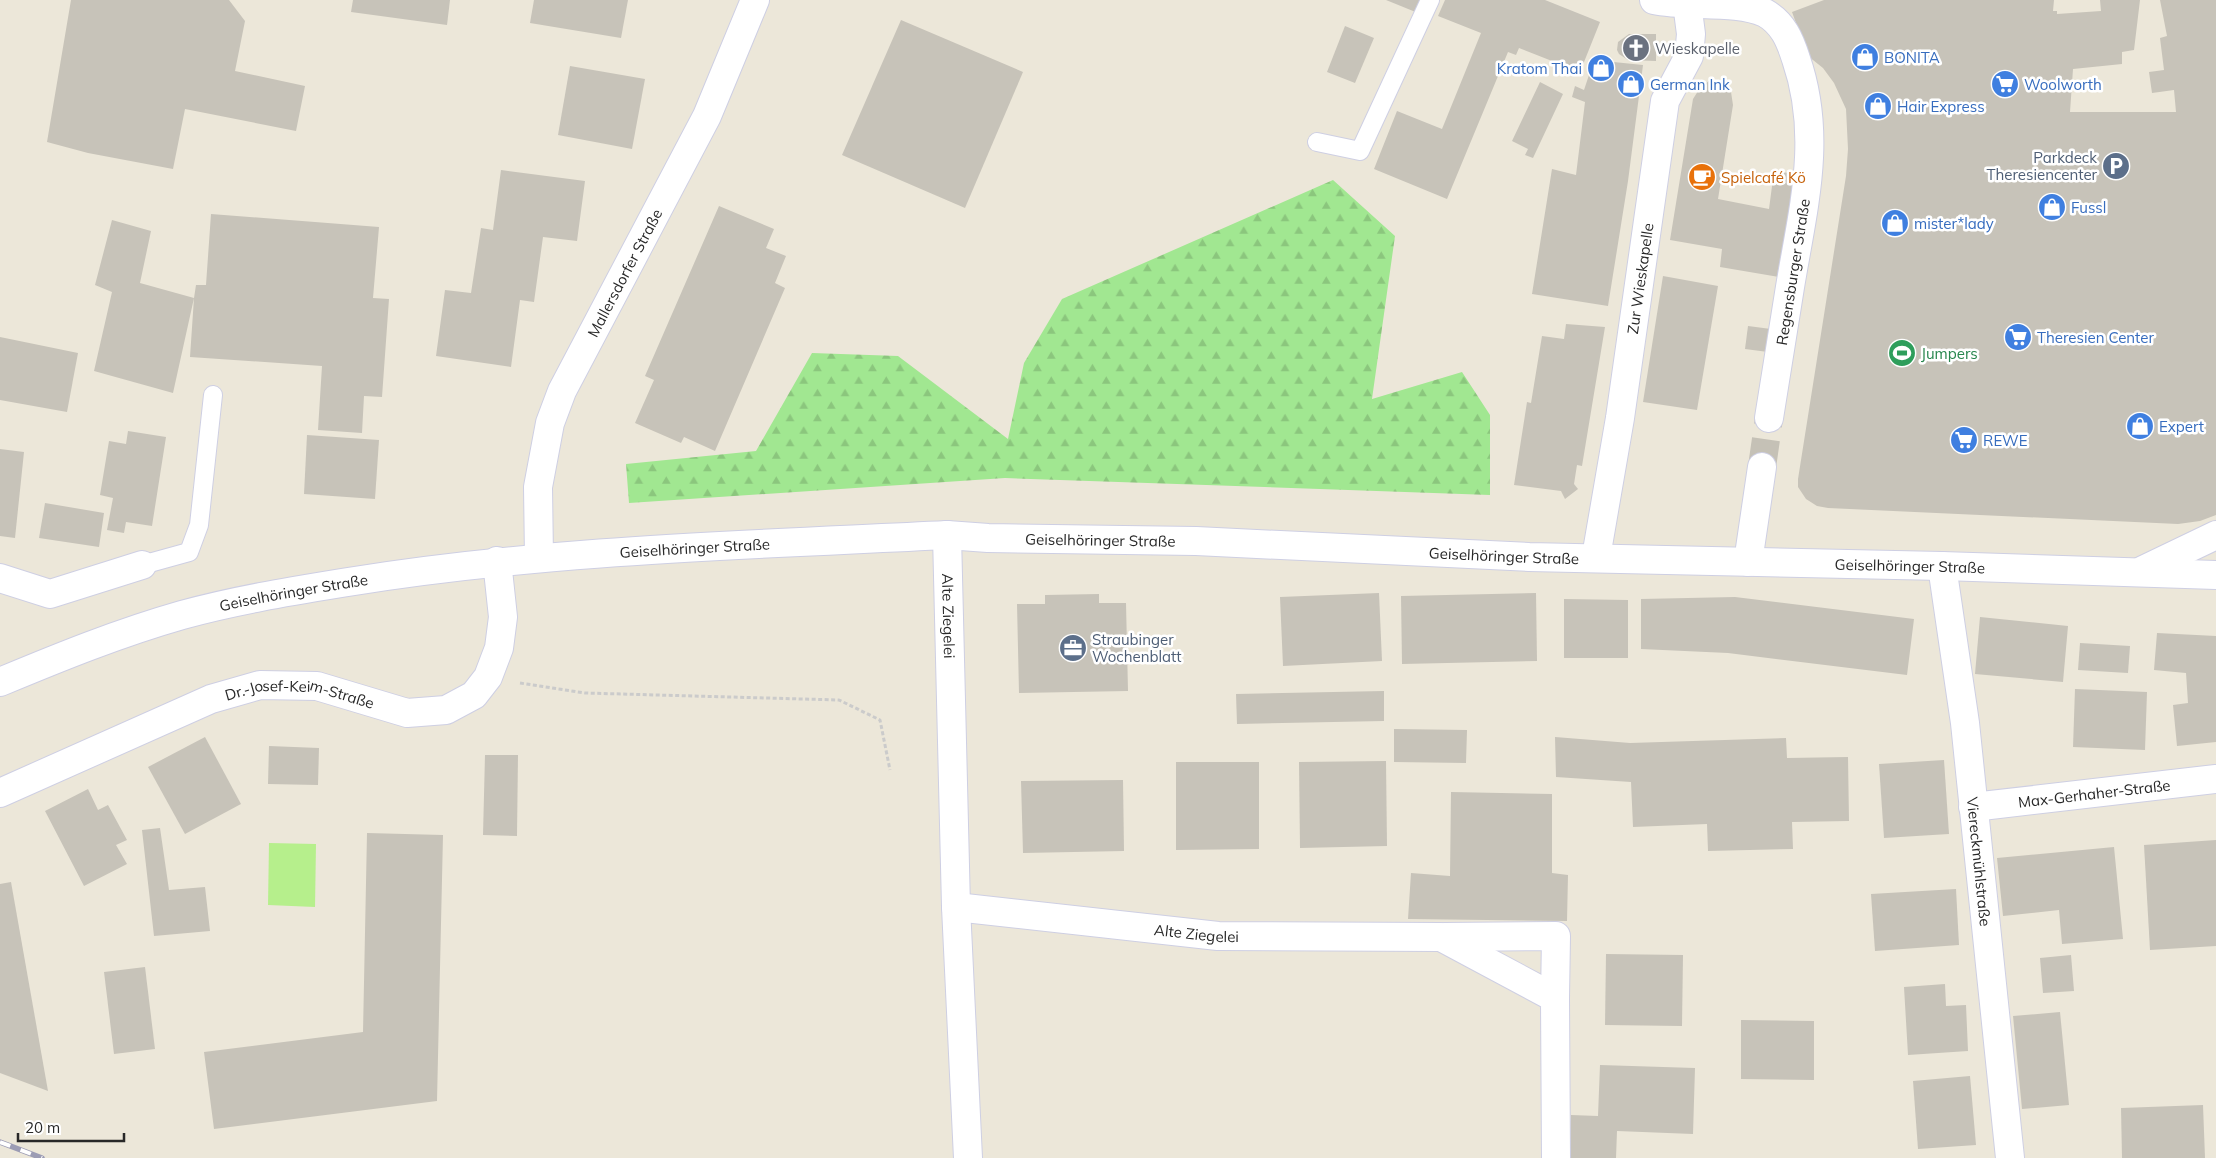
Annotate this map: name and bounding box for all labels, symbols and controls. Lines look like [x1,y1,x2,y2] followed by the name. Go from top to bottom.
[1621,33,1651,63] church icon: Wieskapelle
[1655,39,1740,58] place label: Wieskapelle
[1850,42,1880,72] shop icon: BONITA
[1884,48,1940,67] place label: BONITA
[1586,53,1616,83] shop icon: Kratom Thai
[1497,59,1582,78] place label: Kratom Thai
[1616,69,1646,99] shop icon: German Ink
[1990,69,2020,99] supermarket icon: Woolworth
[1650,75,1730,94] place label: German Ink
[2024,75,2102,94] place label: Woolworth
[1863,91,1893,121] shop icon: Hair Express
[1897,97,1985,116] place label: Hair Express
[1987,148,2098,184] place label: Parkdeck Theresiencenter
[2101,151,2131,181] parking icon: Parkdeck Theresiencenter
[1687,162,1717,192] cafe icon: Spielcafé Kö
[1721,168,1806,187] place label: Spielcafé Kö
[2037,192,2067,222] shop icon: Fussl
[1772,197,1814,347] street label: Regensburger Straße
[2071,198,2106,217] place label: Fussl
[583,205,666,340] street label: Mallersdorfer Straße
[1880,208,1910,238] shop icon: mister*lady
[1914,214,1994,233] place label: mister*lady
[1623,222,1657,335] street label: Zur Wieskapelle
[2003,322,2033,352] supermarket icon: Theresien Center
[2037,328,2154,347] place label: Theresien Center
[1887,338,1917,368] sports icon: Jumpers
[1921,344,1978,363] place label: Jumpers
[2125,411,2155,441] shop icon: Expert
[2159,417,2204,436] place label: Expert
[1949,425,1979,455] supermarket icon: REWE
[1983,431,2028,450] place label: REWE
[1025,529,1176,550] street label: Geiselhöringer Straße
[619,534,770,562] street label: Geiselhöringer Straße
[1428,543,1579,568] street label: Geiselhöringer Straße
[1834,554,1985,577] street label: Geiselhöringer Straße
[218,570,369,615] street label: Geiselhöringer Straße
[938,573,959,659] street label: Alte Ziegelei
[1092,630,1181,666] place label: Straubinger Wochenblatt
[1058,633,1088,663] office icon: Straubinger Wochenblatt
[222,675,377,712] street label: Dr.-Josef-Keim-Straße
[2017,775,2171,811] street label: Max-Gerhaher-Straße
[1963,796,1995,927] street label: Viereckmühlstraße
[1153,919,1239,946] street label: Alte Ziegelei
[18,1110,124,1142] scale bar
[25,1118,60,1137] text: 20 m

